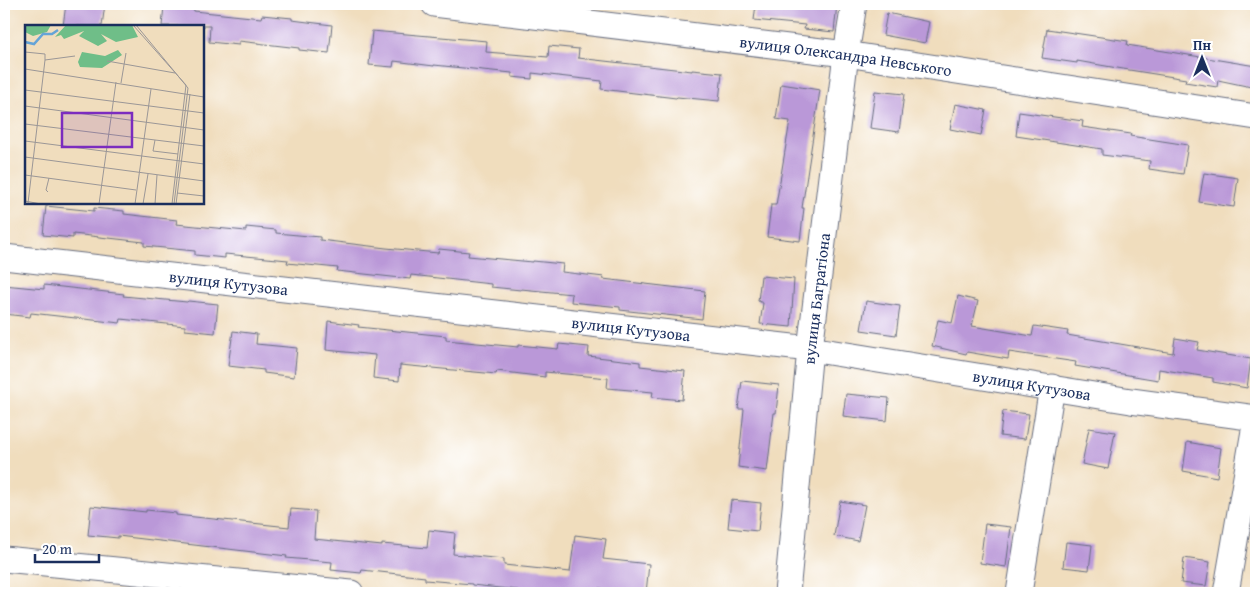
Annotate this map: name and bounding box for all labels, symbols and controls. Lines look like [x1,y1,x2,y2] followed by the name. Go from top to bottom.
[25,25,204,204] inset map
[738,29,954,82] street label: вулиця Олександра Невського
[1178,32,1228,82] north arrow
[1193,35,1211,55] text: Пн
[797,231,836,365] street label: вулиця Багратіона
[168,264,290,301] street label: вулиця Кутузова
[570,310,692,347] street label: вулиця Кутузова
[971,364,1093,406] street label: вулиця Кутузова
[35,532,99,564] scale bar
[42,538,73,559] text: 20 m

